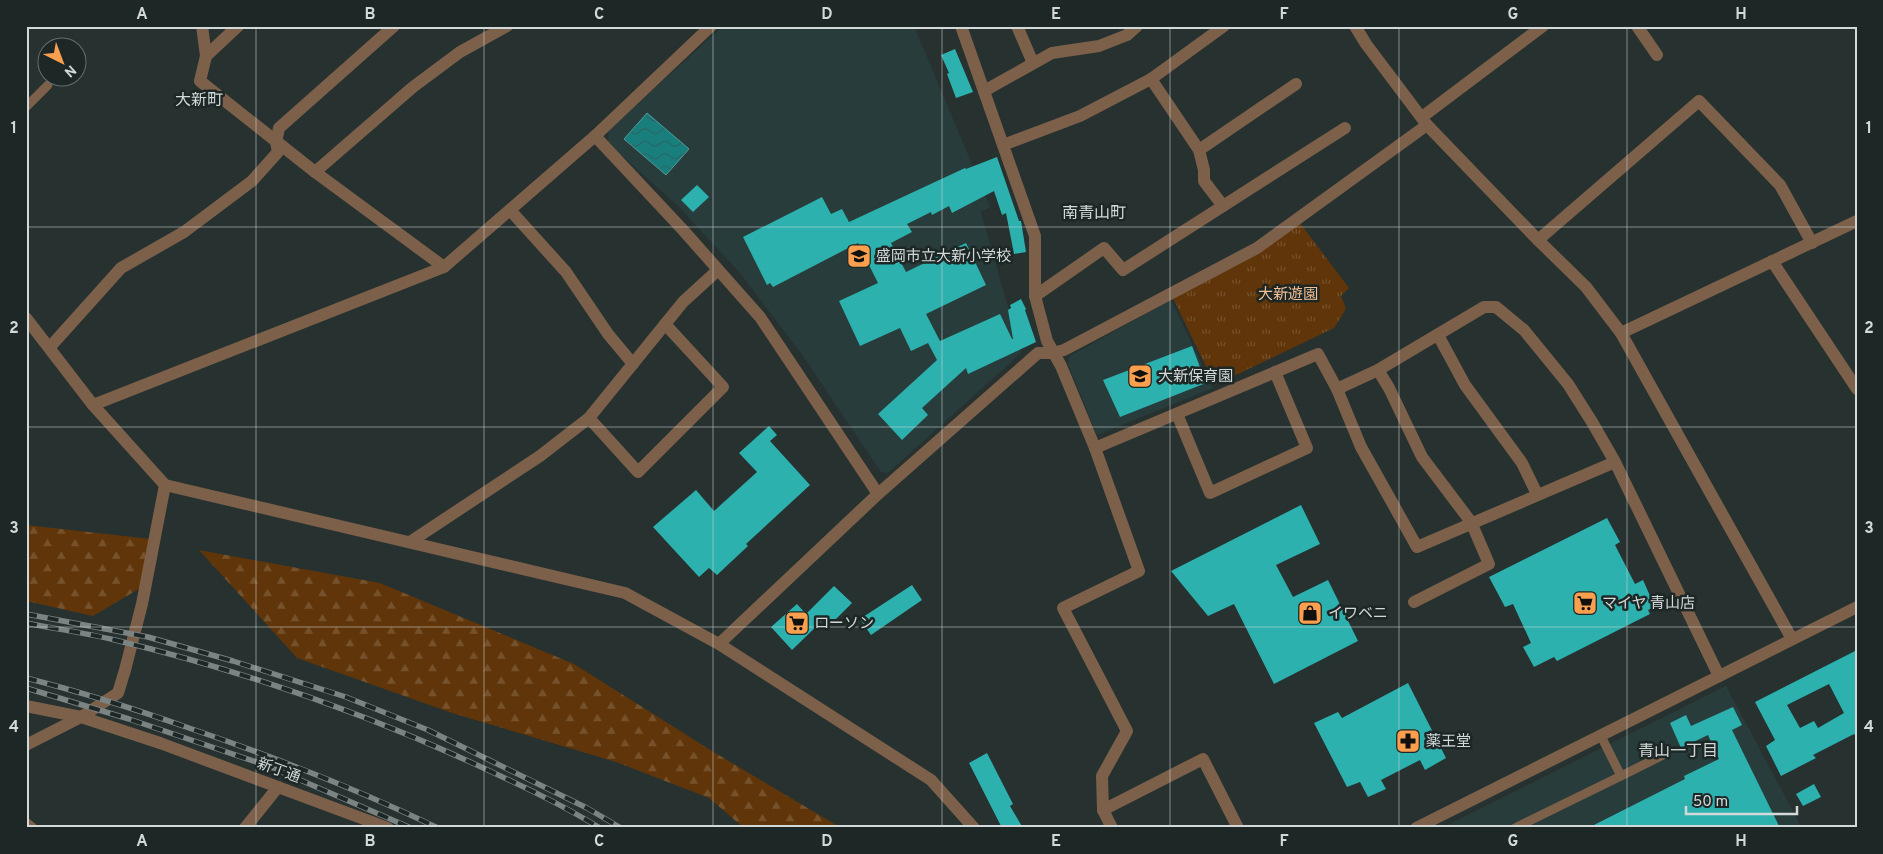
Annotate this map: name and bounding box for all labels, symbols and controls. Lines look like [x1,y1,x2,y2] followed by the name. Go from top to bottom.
[136,5,148,25] text: A
[364,5,376,25] text: B
[594,5,604,25] text: C
[821,5,833,25] text: D
[1051,5,1061,25] text: E
[1279,5,1289,25] text: F
[1508,5,1518,25] text: G
[1735,5,1747,25] text: H
[38,38,88,88] north arrow
[60,61,79,80] text: N
[175,91,223,111] district label: 大新町
[11,119,17,139] text: 1
[1866,119,1872,139] text: 1
[1062,204,1126,224] district label: 南青山町
[846,243,872,269] school or university icon: 盛岡市立大新小学校
[876,247,1011,267] place label: 盛岡市立大新小学校
[1258,285,1318,305] park label: 大新遊園
[9,319,19,339] text: 2
[1864,319,1874,339] text: 2
[1127,363,1153,389] school or university icon: 大新保育園
[1158,368,1233,387] place label: 大新保育園
[9,519,19,539] text: 3
[1864,519,1874,539] text: 3
[1572,590,1598,616] supermarket icon: マイヤ 青山店
[1602,595,1695,614] place label: マイヤ 青山店
[1297,600,1323,626] shop icon: イワベニ
[1328,605,1388,624] place label: イワベニ
[784,610,810,636] supermarket icon: ローソン
[814,615,874,634] place label: ローソン
[9,718,19,738] text: 4
[1864,718,1874,738] text: 4
[1395,728,1421,754] pharmacy icon: 薬王堂
[1426,733,1471,752] place label: 薬王堂
[1638,742,1718,762] district label: 青山一丁目
[254,755,303,788] street label: 新丁通
[1686,784,1797,816] scale bar
[1693,793,1728,812] text: 50 m
[136,832,148,852] text: A
[364,832,376,852] text: B
[594,832,604,852] text: C
[821,832,833,852] text: D
[1051,832,1061,852] text: E
[1279,832,1289,852] text: F
[1508,832,1518,852] text: G
[1735,832,1747,852] text: H

